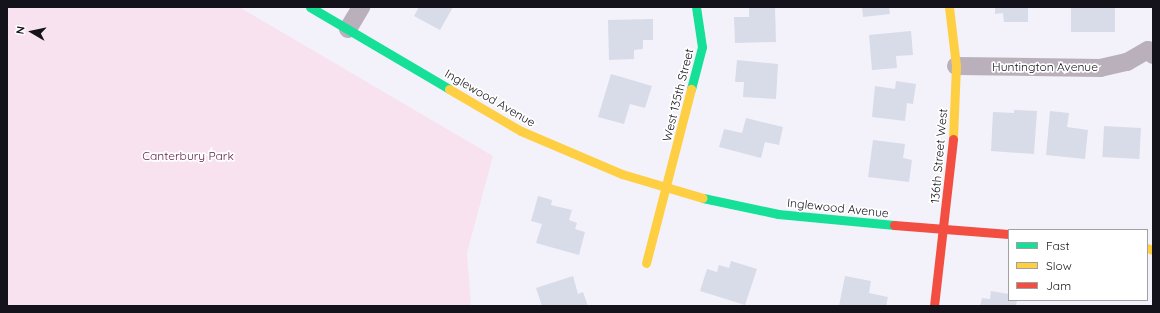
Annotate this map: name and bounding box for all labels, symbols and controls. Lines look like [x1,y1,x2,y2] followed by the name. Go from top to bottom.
[12,12,52,52] north arrow
[13,25,28,35] text: N
[659,47,697,143] street label: West 135th Street
[992,60,1098,74] street label: Huntington Avenue
[442,66,538,130] street label: Inglewood Avenue
[928,108,950,204] street label: 136th Street West
[142,149,234,163] park label: Canterbury Park
[787,196,889,220] street label: Inglewood Avenue
[1008,229,1148,301] legend
[1046,238,1070,253] text: Fast
[1046,258,1072,273] text: Slow
[1046,278,1071,293] text: Jam

